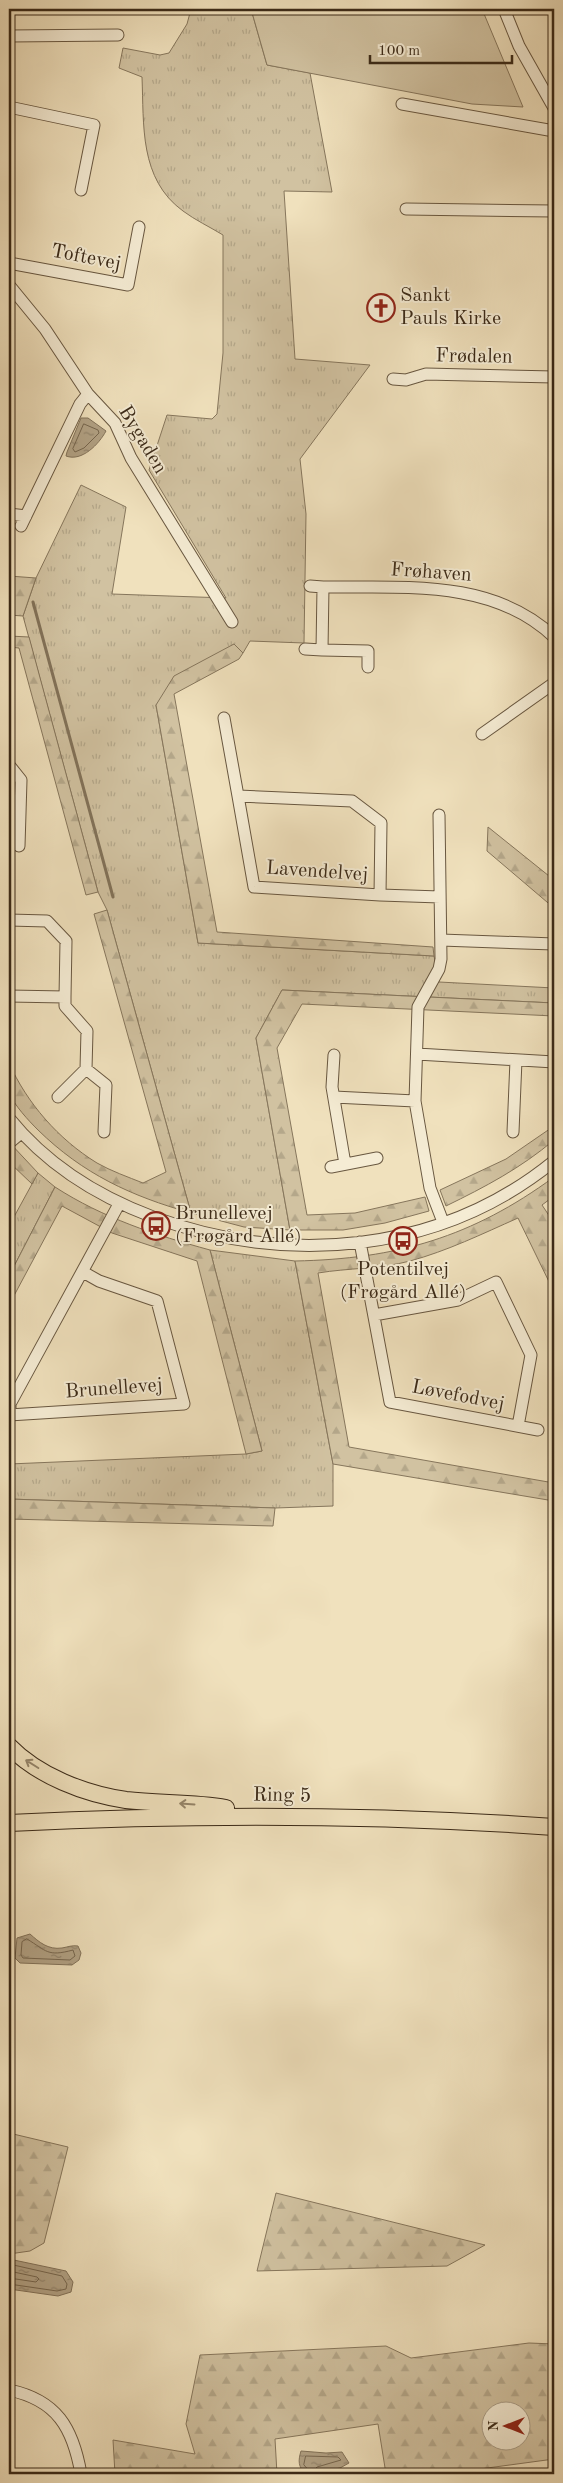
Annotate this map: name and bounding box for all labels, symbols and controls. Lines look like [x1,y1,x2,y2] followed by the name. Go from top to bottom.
[370,32,513,64] scale bar
[378,44,420,59] text: 100 m
[49,241,123,275] street label: Toftevej
[400,286,501,329] place label: Sankt Pauls Kirke
[366,293,396,323] church icon: Sankt Pauls Kirke
[435,346,513,368] street label: Frødalen
[114,402,170,478] street label: Bygaden
[390,560,472,586] street label: Frøhaven
[265,858,369,886] street label: Lavendelvej
[175,1204,302,1247] place label: Brunellevej (Frøgård Allé)
[141,1211,171,1241] bus stop icon: Brunellevej (Frøgård Allé)
[388,1226,418,1256] bus stop icon: Potentilvej (Frøgård Allé)
[340,1260,466,1303] place label: Potentilvej (Frøgård Allé)
[64,1376,164,1402] street label: Brunellevej
[410,1377,506,1415] street label: Løvefodvej
[25,1759,39,1769] one-way arrow
[253,1785,311,1807] street label: Ring 5
[179,1800,195,1809] one-way arrow
[480,2400,530,2450] north arrow
[487,2420,501,2431] text: N

